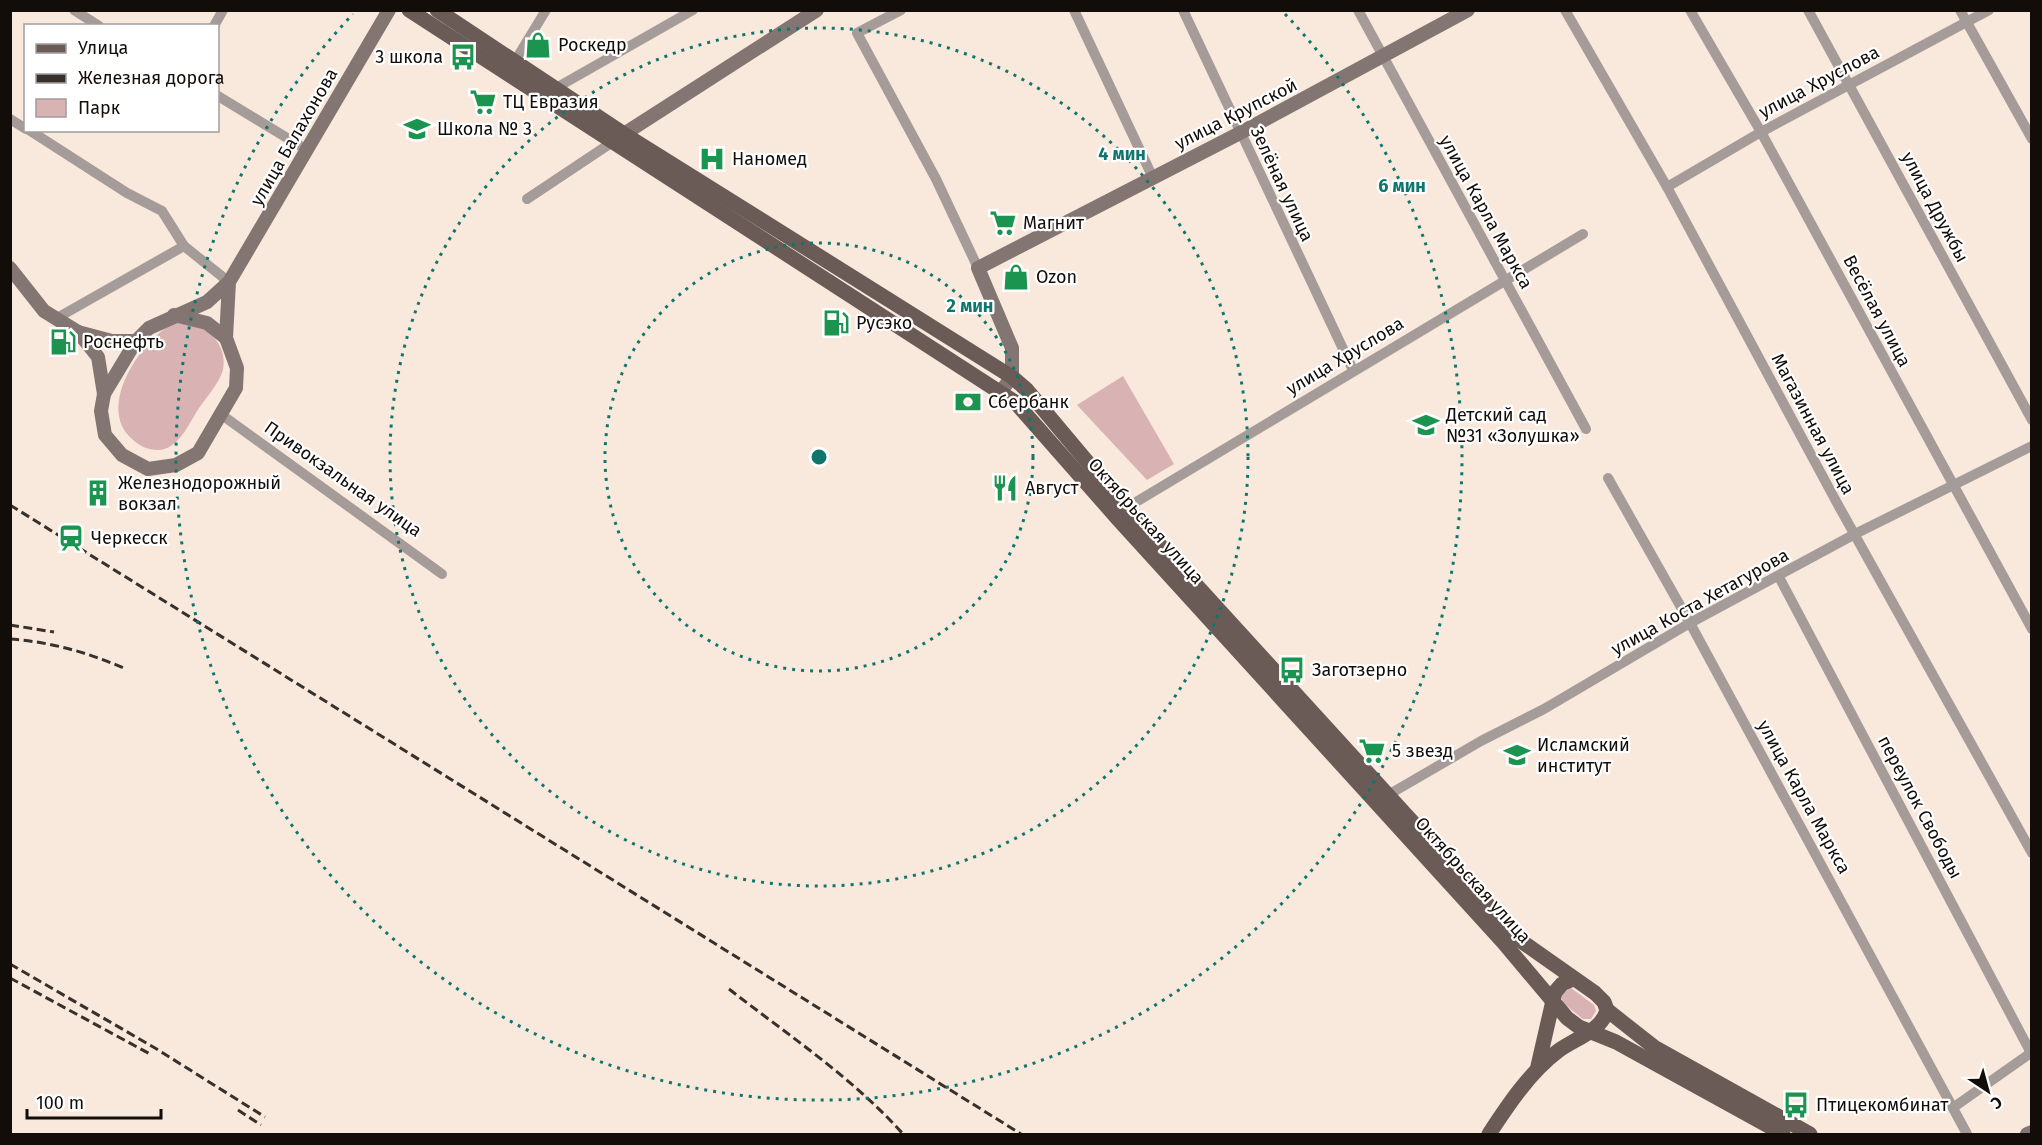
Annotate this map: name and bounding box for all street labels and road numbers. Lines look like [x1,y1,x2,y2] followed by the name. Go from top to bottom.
[1755,41,1883,123] street label: улица Хруслова
[246,64,342,210] street label: улица Балахонова
[1171,74,1301,154] street label: улица Крупской
[1246,123,1318,245] street label: Зелёная улица
[1435,131,1537,293] street label: улица Карла Маркса
[1897,148,1973,266] street label: улица Дружбы
[1838,251,1916,371] street label: Весёлая улица
[1282,312,1408,400] street label: улица Хруслова
[1767,350,1859,498] street label: Магазинная улица
[260,416,426,542] street label: Привокзальная улица
[1084,453,1208,589] street label: Октябрьская улица
[1607,544,1793,660] street label: улица Коста Хетагурова
[1753,716,1855,878] street label: улица Карла Маркса
[1873,732,1967,882] street label: переулок Свободы
[1411,812,1535,948] street label: Октябрьская улица

